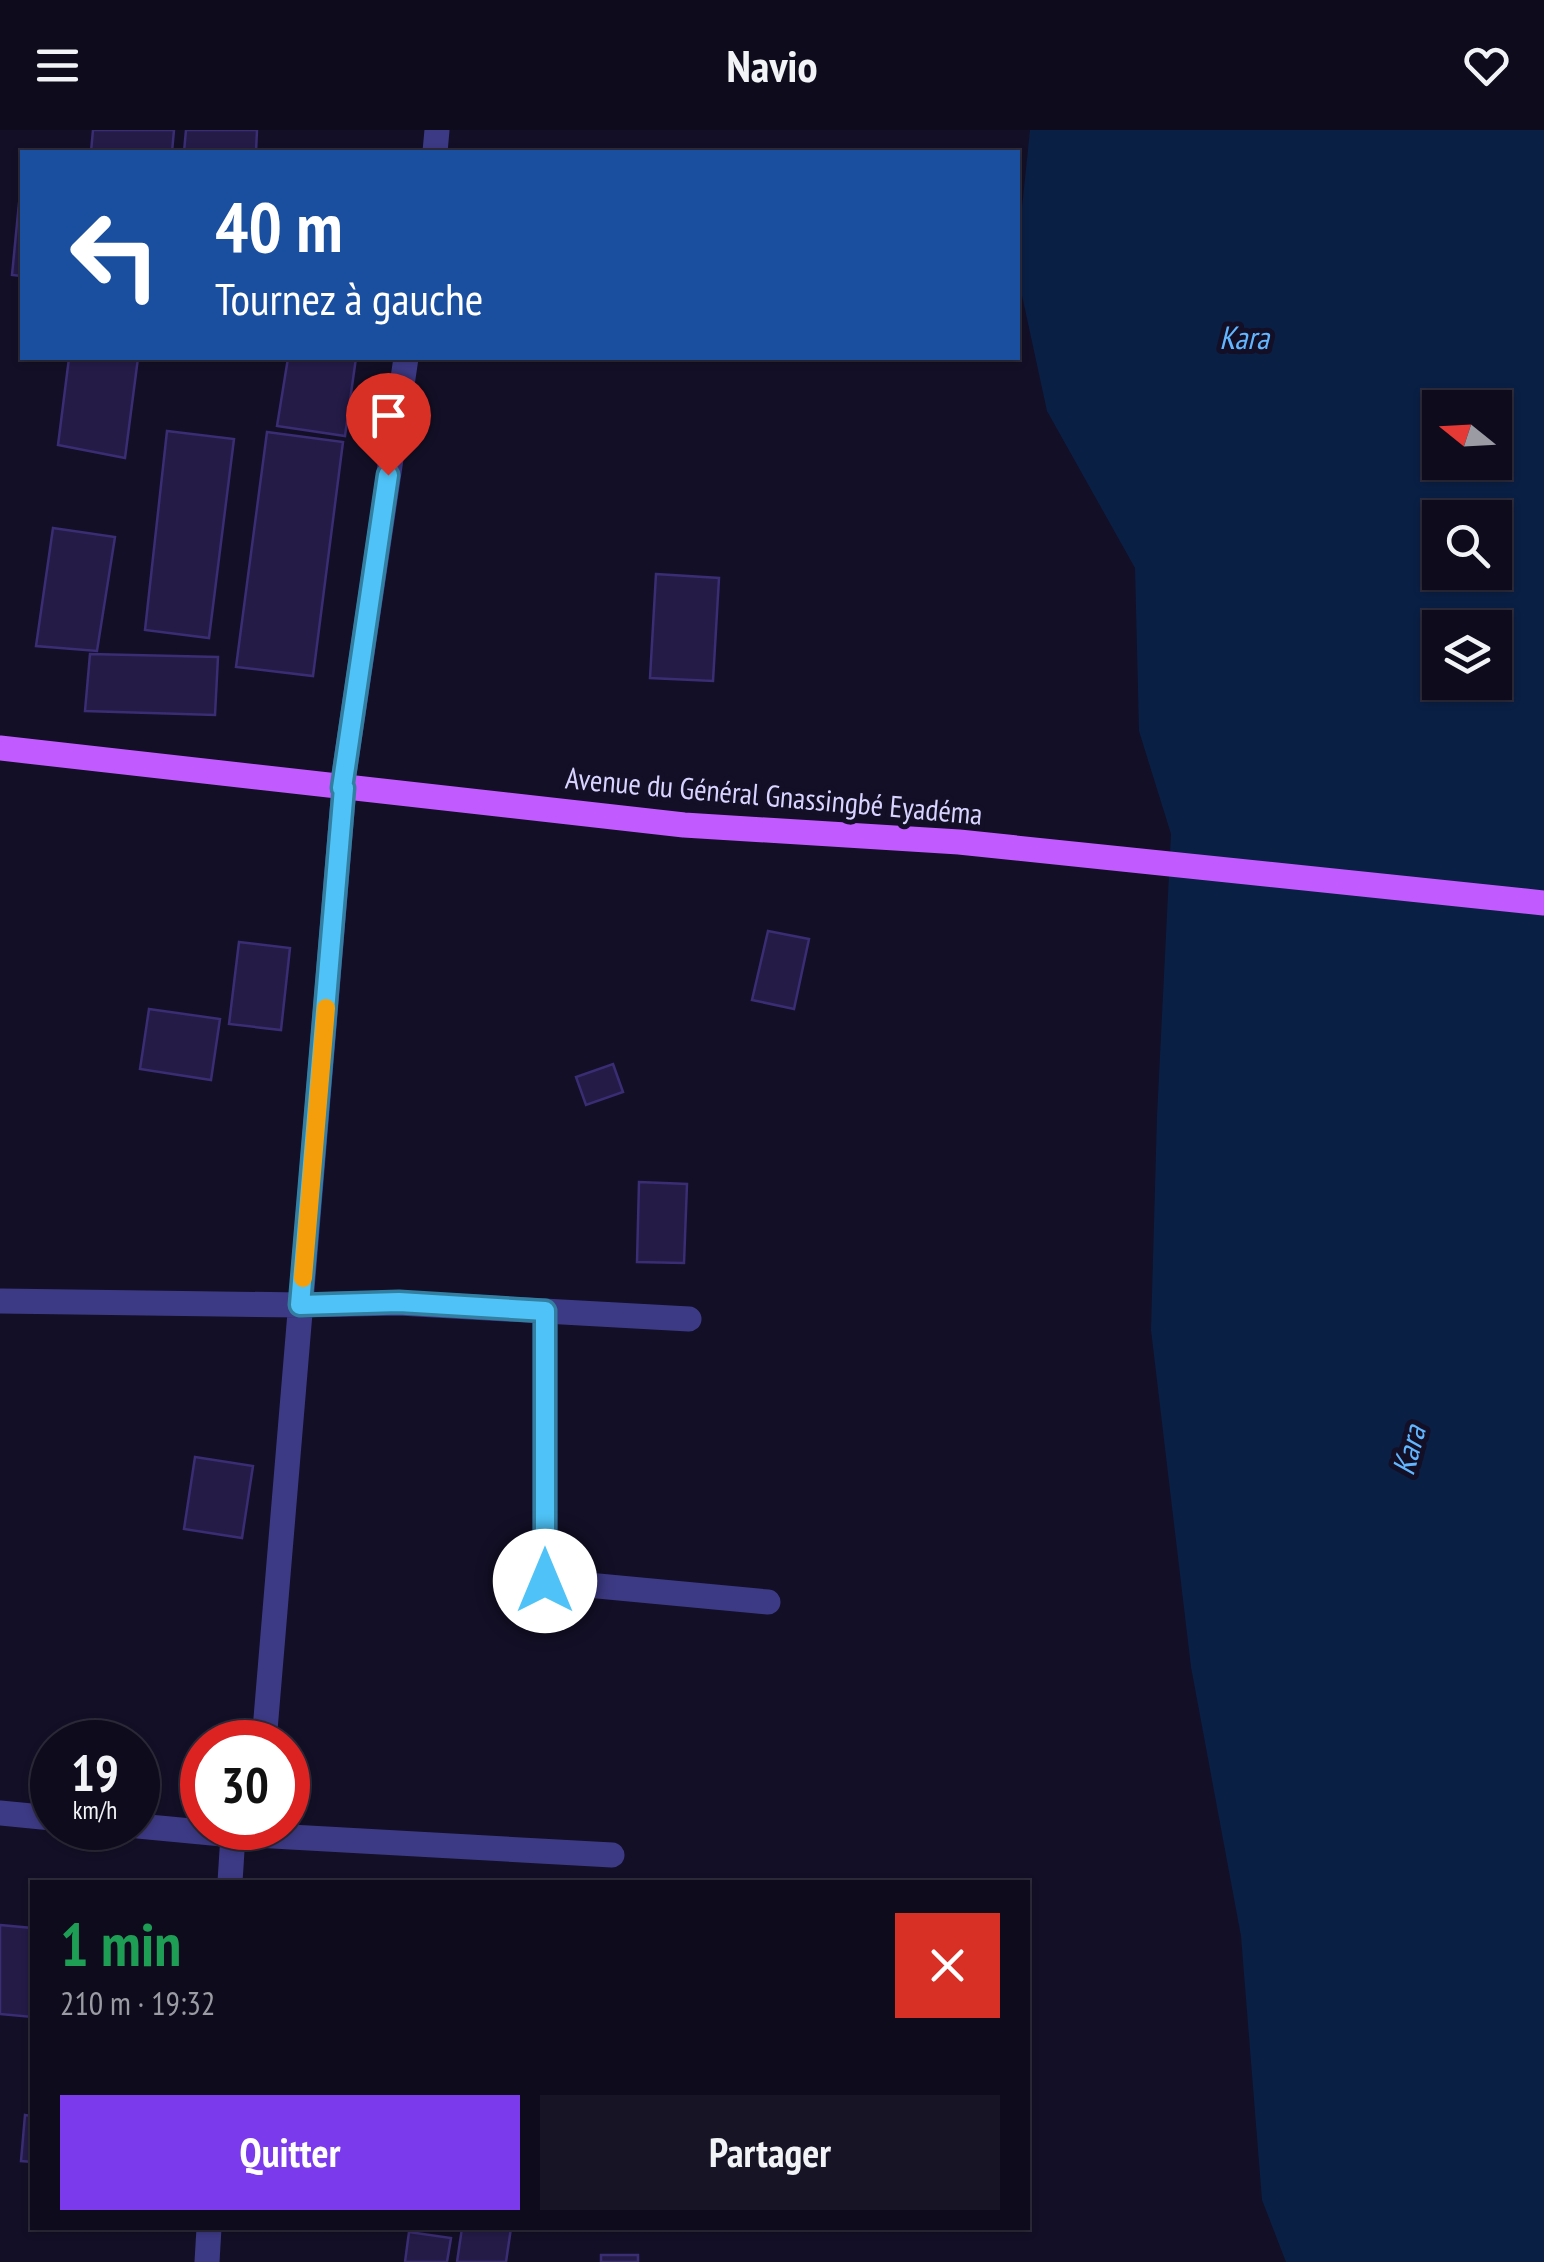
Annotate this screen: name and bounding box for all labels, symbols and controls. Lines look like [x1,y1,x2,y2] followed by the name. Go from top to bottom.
[727,36,818,94] text: Navio
[30,38,85,93] icon: menu
[1459,38,1514,93] icon: heart
[215,181,343,271] text: 40 m
[50,190,180,320] icon: left
[215,269,483,327] text: Tournez à gauche
[1219,316,1271,358] water label: Kara
[346,373,431,476] pin
[361,388,416,443] icon: arrive
[1422,390,1512,480] north arrow
[1422,390,1512,700] map controls
[1422,500,1512,590] button: search
[1422,610,1512,700] button: layers
[564,757,984,833] street label: Avenue du Général Gnassingbé Eyadéma
[1381,1419,1435,1479] water label: Kara
[493,1529,597,1633] position arrow
[180,1720,310,1850] speed limit sign: 30
[71,1740,119,1805] text: 19
[73,1794,117,1826] text: km/h
[60,1905,181,1983] text: 1 min
[895,1913,1000,2018] button: close
[60,1982,215,2024] text: 210 m · 19:32
[60,2095,520,2210] button: Quitter
[540,2095,1000,2210] button: Partager

